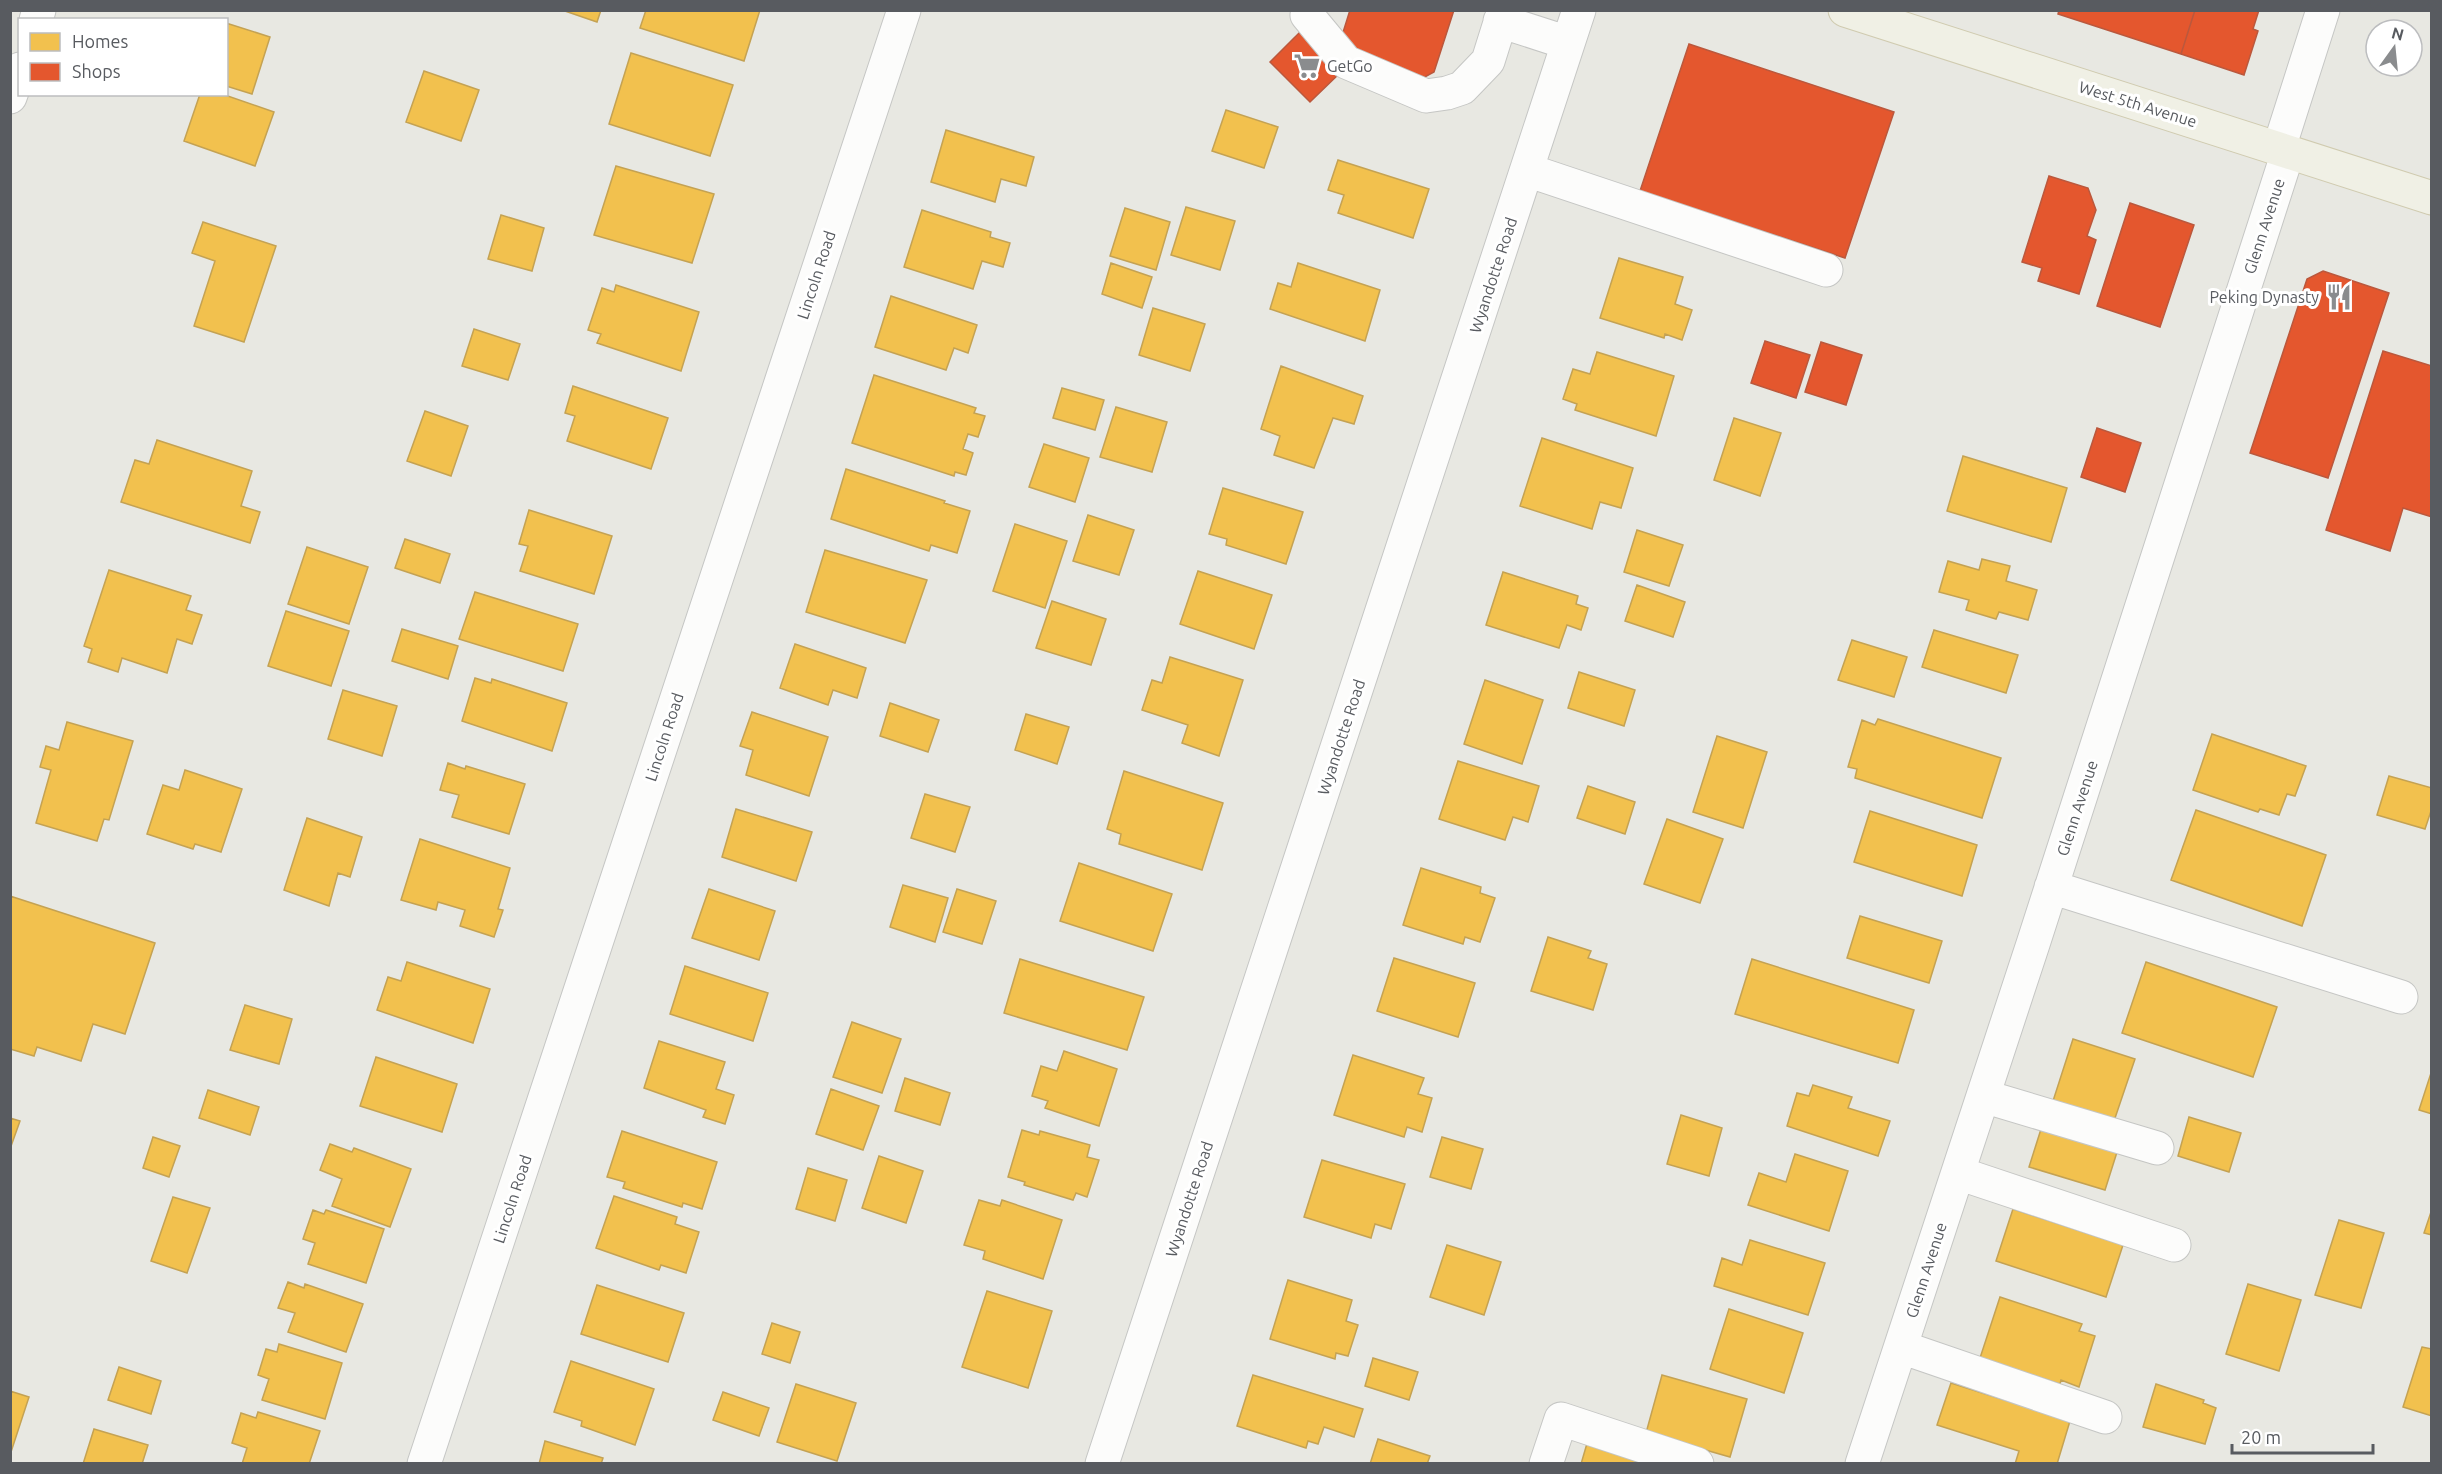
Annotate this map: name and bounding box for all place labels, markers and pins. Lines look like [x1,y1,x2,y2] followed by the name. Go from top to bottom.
[1292,51,1322,81] supermarket icon: GetGo
[1327,57,1373,75] place label: GetGo
[2324,282,2354,312] restaurant icon: Peking Dynasty
[2210,288,2319,306] place label: Peking Dynasty

